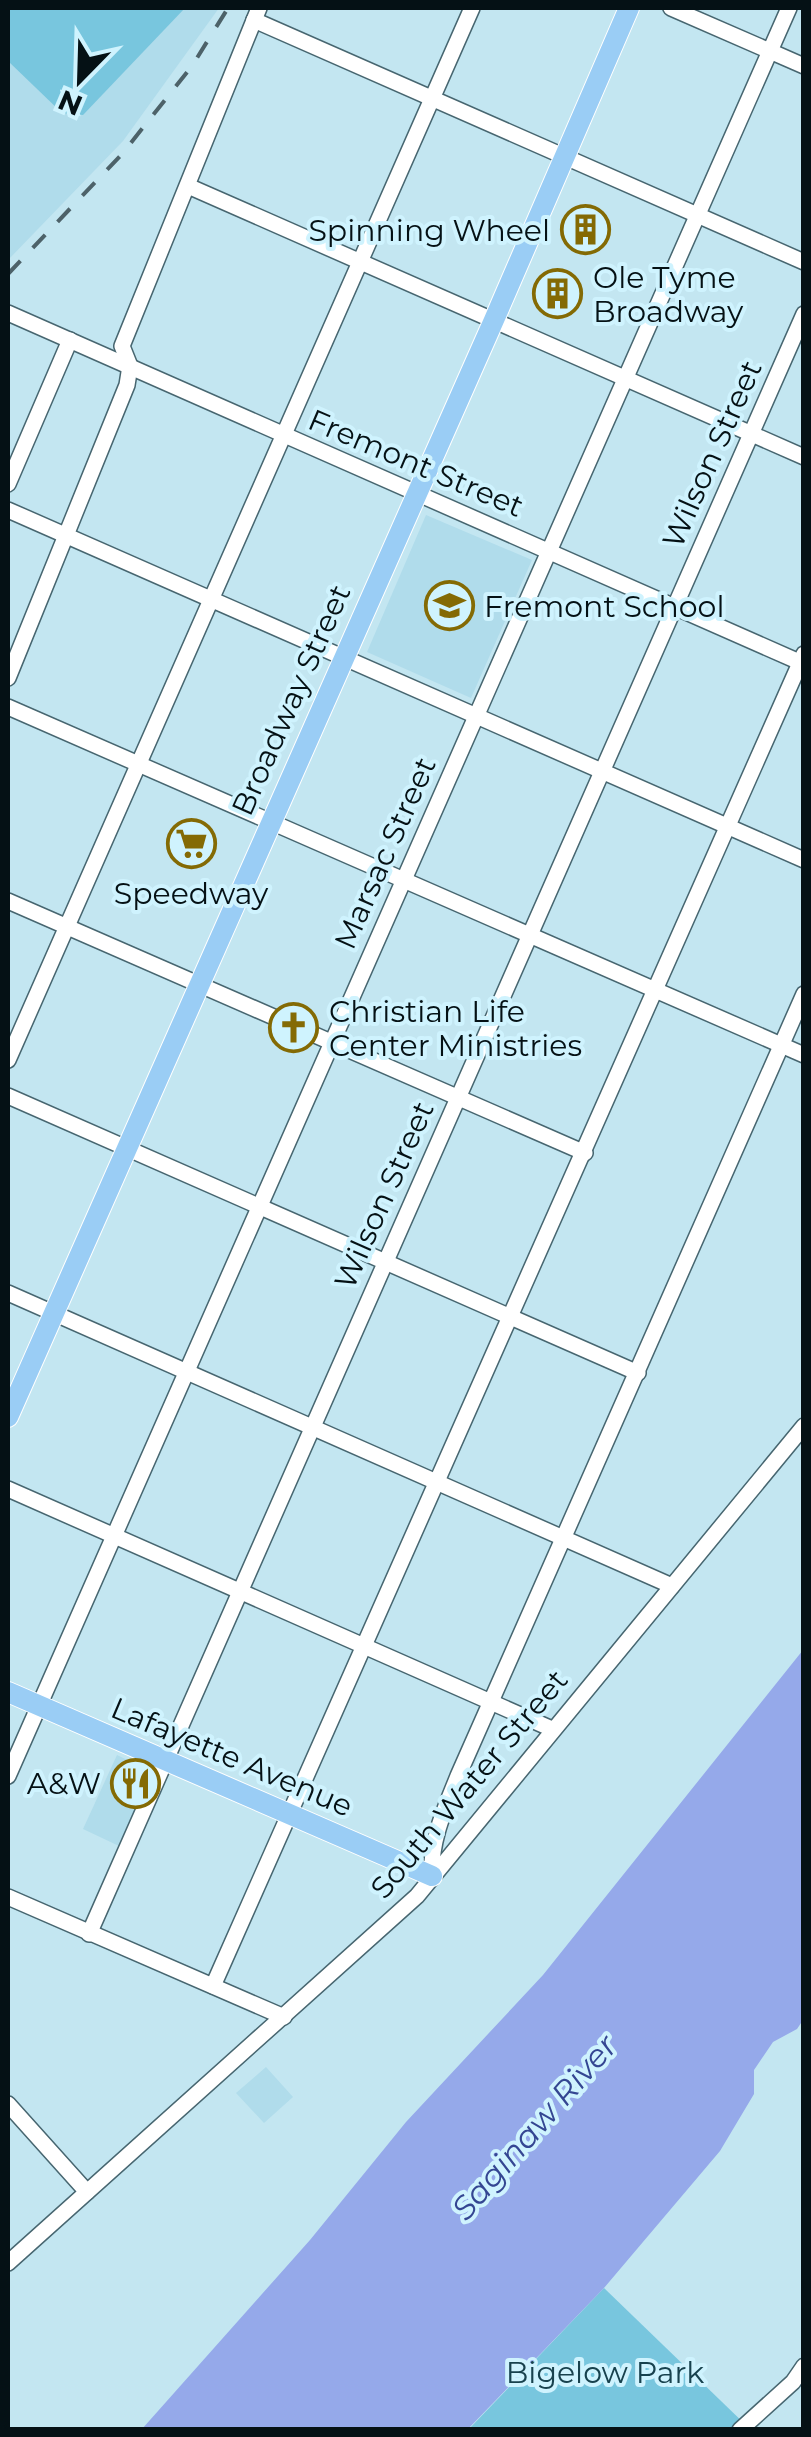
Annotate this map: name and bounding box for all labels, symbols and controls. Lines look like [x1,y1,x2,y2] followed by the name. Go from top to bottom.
[30,30,130,130] north arrow
[53,83,87,123] text: N
[559,204,611,256] building icon: Spinning Wheel
[308,212,550,249] place label: Spinning Wheel
[593,259,744,330] place label: Ole Tyme Broadway
[532,268,584,320] building icon: Ole Tyme Broadway
[654,355,770,553] street label: Wilson Street
[303,401,529,525] street label: Fremont Street
[224,579,358,821] street label: Broadway Street
[423,580,475,632] school or university icon: Fremont School
[484,588,725,625] place label: Fremont School
[326,751,444,955] street label: Marsac Street
[165,818,217,870] supermarket icon: Speedway
[114,875,269,912] place label: Speedway
[329,993,582,1064] place label: Christian Life Center Ministries
[268,1002,320,1054] church icon: Christian Life Center Ministries
[326,1096,442,1294] street label: Wilson Street
[362,1662,576,1906] street label: South Water Street
[106,1689,358,1825] street label: Lafayette Avenue
[110,1757,162,1809] restaurant icon: A&W
[27,1765,101,1802] place label: A&W
[443,2026,626,2228] water label: Saginaw River
[506,2354,704,2391] park label: Bigelow Park

